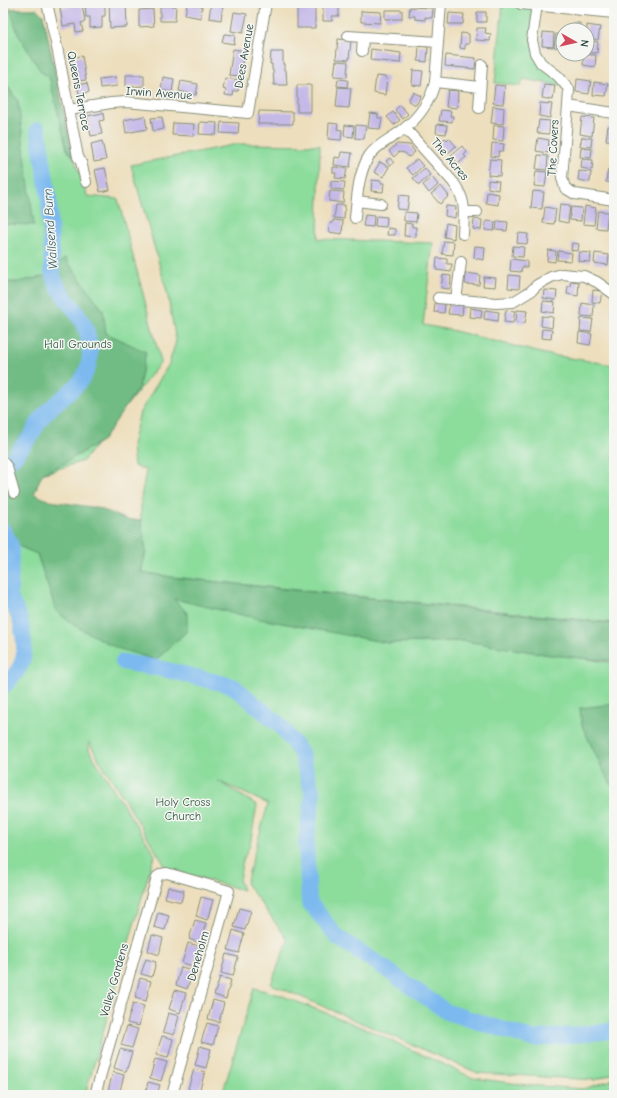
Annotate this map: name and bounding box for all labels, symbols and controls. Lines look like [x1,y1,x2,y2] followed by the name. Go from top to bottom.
[555,22,595,62] north arrow
[231,23,257,89] street label: Dees Avenue
[577,39,591,48] text: N
[64,50,94,132] street label: Queens Terrace
[125,84,193,102] street label: Irwin Avenue
[545,119,561,177] street label: The Covers
[428,135,472,183] street label: The Acres
[40,188,60,270] water label: Wallsend Burn
[44,337,112,351] park label: Hall Grounds
[155,795,211,823] park label: Holy Cross Church
[184,929,212,983] street label: Deneholm
[97,942,131,1018] street label: Valley Gardens

